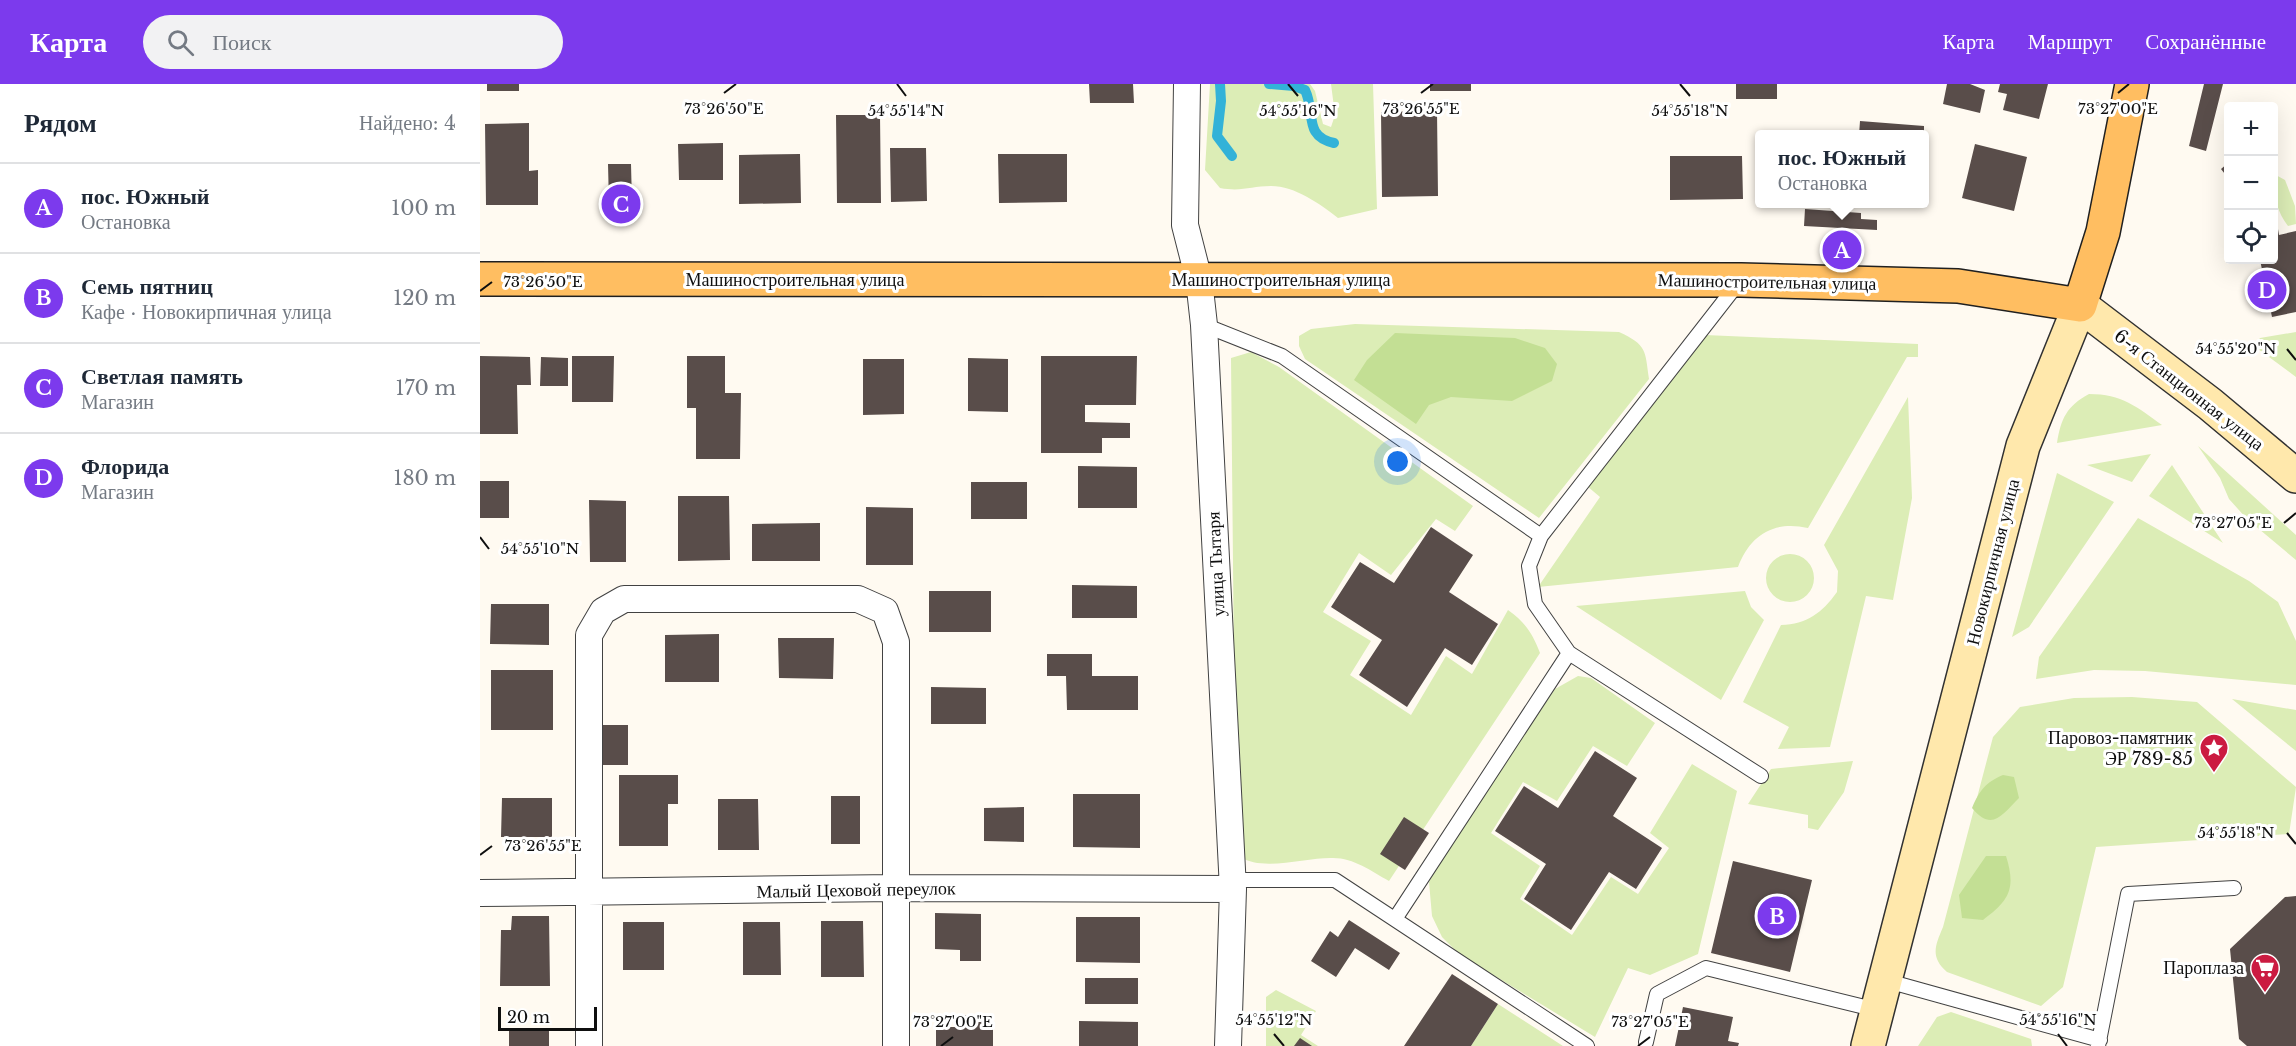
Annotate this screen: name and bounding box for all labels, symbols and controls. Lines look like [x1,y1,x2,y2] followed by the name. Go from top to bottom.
[143,15,563,69] search box
[30,25,107,60] text: Карта
[164,26,197,59] icon: search
[212,29,271,56] text: Поиск
[1943,29,1995,55] text: Карта
[2028,29,2112,55] text: Маршрут
[2145,29,2266,55] text: Сохранённые
[684,99,764,118] text: 73°26'50"E
[1382,99,1460,118] text: 73°26'55"E
[2078,99,2158,118] text: 73°27'00"E
[868,101,944,120] text: 54°55'14"N
[1259,101,1337,120] text: 54°55'16"N
[1651,101,1729,120] text: 54°55'18"N
[2224,102,2278,264] map controls
[2224,102,2278,156] button: +
[24,107,97,139] text: Рядом
[359,111,456,135] text: Найдено: 4
[1755,130,1929,208] popup
[1778,144,1906,171] text: пос. Южный
[2224,156,2278,210] button: −
[1778,171,1867,195] text: Остановка
[602,182,640,226] pin: C
[81,183,210,210] text: пос. Южный
[35,196,52,220] text: A
[391,196,456,220] text: 100 m
[81,210,171,234] text: Остановка
[2224,210,2278,264] button: locate
[1822,228,1862,272] pin: A
[2248,268,2286,312] pin: D
[686,269,904,291] street label: Машиностроительная улица
[1172,269,1390,291] street label: Машиностроительная улица
[1657,269,1877,295] street label: Машиностроительная улица
[503,272,583,291] text: 73°26'50"E
[81,273,213,300] text: Семь пятниц
[36,286,51,310] text: B
[393,286,456,310] text: 120 m
[81,300,332,324] text: Кафе · Новокирпичная улица
[2110,325,2268,455] street label: 6-я Станционная улица
[2195,339,2277,358] text: 54°55'20"N
[81,363,243,390] text: Светлая память
[35,376,52,400] text: C
[396,376,456,400] text: 170 m
[81,390,154,414] text: Магазин
[1383,447,1412,476] your location
[81,453,169,480] text: Флорида
[34,466,53,490] text: D
[393,466,456,490] text: 180 m
[1962,477,2024,647] street label: Новокирпичная улица
[81,480,154,504] text: Магазин
[1202,511,1230,617] street label: улица Тытаря
[2194,513,2272,532] text: 73°27'05"E
[501,539,579,558] text: 54°55'10"N
[2048,727,2193,770] place label: Паровоз-памятник ЭР 789-85
[2198,732,2230,774] place icon: Паровоз-памятник ЭР 789-85
[2197,823,2275,842] text: 54°55'18"N
[504,836,582,855] text: 73°26'55"E
[756,877,956,903] street label: Малый Цеховой переулок
[1758,894,1796,938] pin: B
[2249,952,2281,994] supermarket icon: Пароплаза
[2163,957,2244,979] place label: Пароплаза
[498,1004,597,1032] scale bar
[507,1007,550,1027] text: 20 m
[1235,1010,1313,1029] text: 54°55'12"N
[2019,1010,2097,1029] text: 54°55'16"N
[913,1012,993,1031] text: 73°27'00"E
[1611,1012,1689,1031] text: 73°27'05"E

